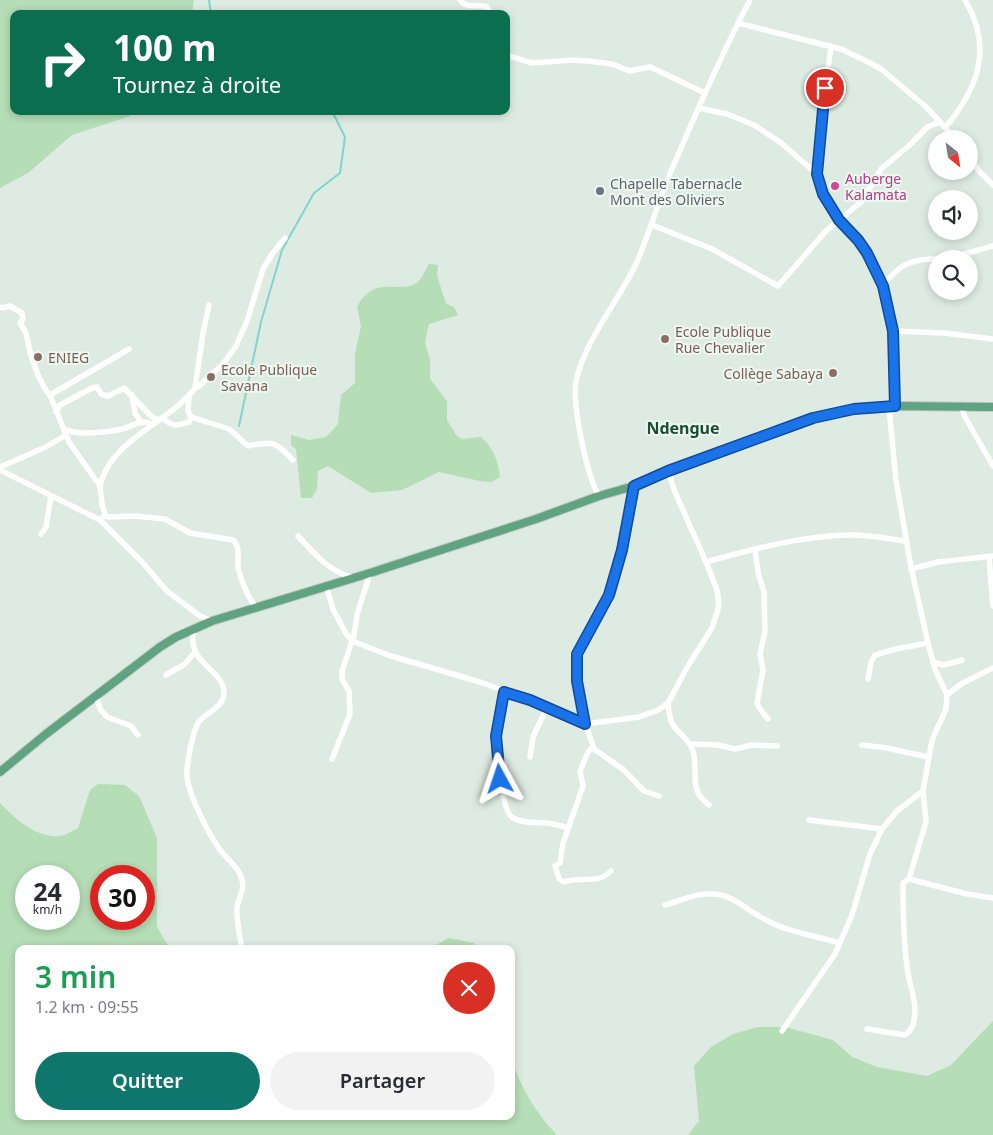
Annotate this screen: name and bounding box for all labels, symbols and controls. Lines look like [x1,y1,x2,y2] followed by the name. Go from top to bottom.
[113,24,216,71] text: 100 m
[30,30,95,95] icon: right
[804,67,846,109] pin
[113,69,281,99] text: Tournez à droite
[811,74,839,102] icon: arrive
[928,130,978,180] north arrow
[928,130,978,300] map controls
[845,169,907,204] place label: Auberge Kalamata
[610,174,742,209] place label: Chapelle Tabernacle Mont des Oliviers
[829,180,841,192] marker: Auberge Kalamata
[594,185,606,197] marker: Chapelle Tabernacle Mont des Oliviers
[928,190,978,240] button: sound
[928,250,978,300] button: search
[675,322,771,357] place label: Ecole Publique Rue Chevalier
[659,333,671,345] marker: Ecole Publique Rue Chevalier
[48,348,89,367] place label: ENIEG
[32,351,44,363] marker: ENIEG
[221,360,317,395] place label: Ecole Publique Savana
[723,364,823,383] place label: Collège Sabaya
[827,367,839,379] marker: Collège Sabaya
[205,371,217,383] marker: Ecole Publique Savana
[646,417,720,439] district label: Ndengue
[473,752,525,804] position arrow
[90,865,155,930] speed limit sign: 30
[33,874,62,908] text: 24
[33,901,62,918] text: km/h
[35,956,116,997] text: 3 min
[443,962,495,1014] button: close
[35,996,139,1018] text: 1.2 km · 09:55
[35,1052,260,1110] button: Quitter
[270,1052,495,1110] button: Partager

